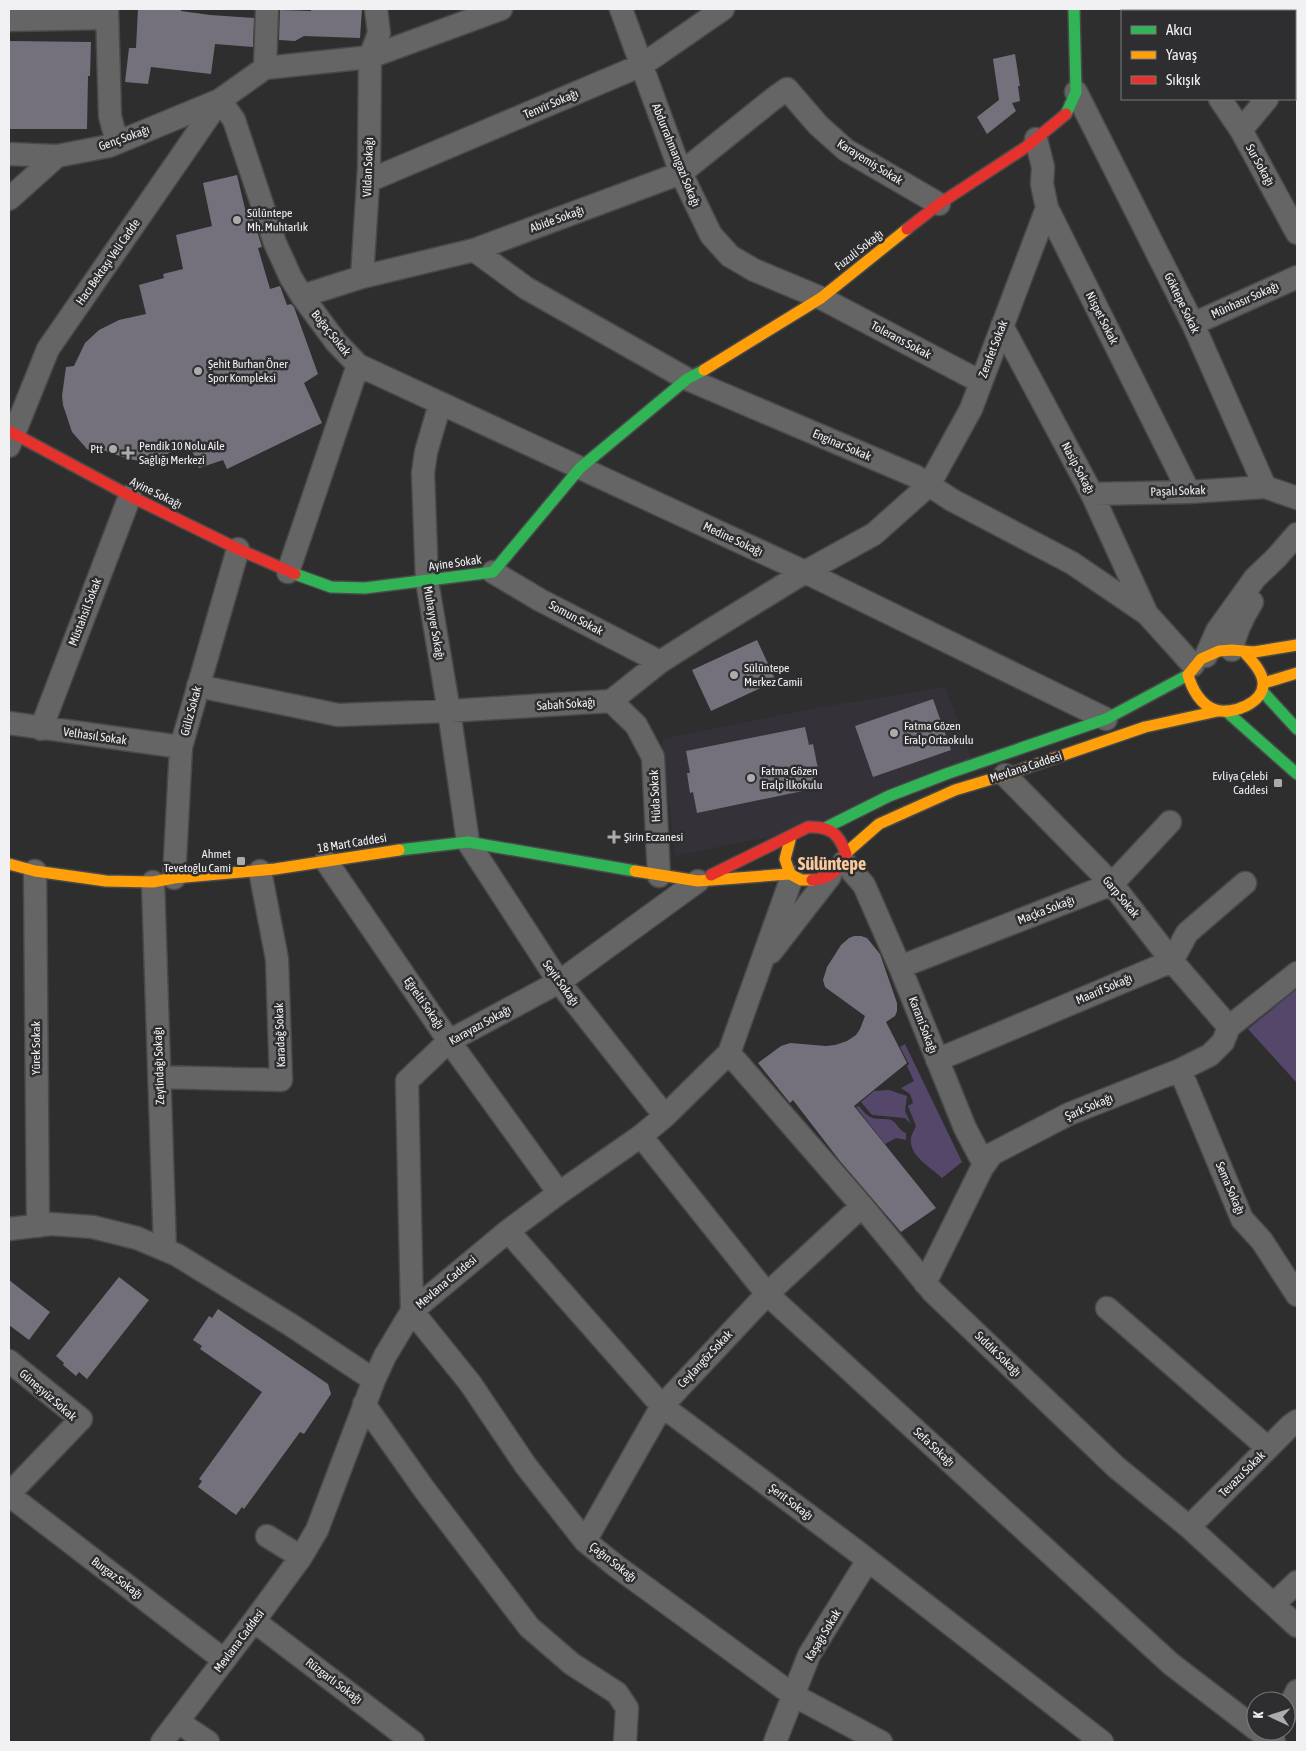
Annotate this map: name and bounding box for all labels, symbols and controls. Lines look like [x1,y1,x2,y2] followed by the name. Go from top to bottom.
[1121,10,1296,100] legend
[1166,21,1192,38] text: Akıcı
[1166,46,1197,63] text: Yavaş
[1166,71,1201,88] text: Sıkışık
[521,86,581,122] street label: Tenvir Sokağı
[649,101,703,209] street label: Abdurrahmangazi Sokağı
[97,122,151,154] street label: Genç Sokağı
[835,136,906,188] street label: Karayemiş Sokak
[360,137,376,197] street label: Vildan Sokağı
[1243,142,1277,188] street label: Sur Sokağı
[528,203,586,235] street label: Abide Sokağı
[247,206,309,234] place label: Sülüntepe Mh. Muhtarlık
[231,214,243,226] marker: Sülüntepe Mh. Muhtarlık
[73,216,143,308] street label: Hacı Bektaşı Veli Cadde
[832,227,886,273] street label: Fuzuli Sokağı
[1161,270,1203,336] street label: Göktepe Sokak
[1209,279,1281,321] street label: Münhasır Sokağı
[1083,289,1122,347] street label: Nispet Sokak
[308,307,354,359] street label: Boğaç Sokak
[869,318,934,362] street label: Tolerans Sokak
[976,318,1011,380] street label: Zerafet Sokak
[208,357,288,385] place label: Şehit Burhan Öner Spor Kompleksi
[192,365,204,377] marker: Şehit Burhan Öner Spor Kompleksi
[811,426,874,464] street label: Enginar Sokak
[139,439,225,467] place label: Pendik 10 Nolu Aile Sağlığı Merkezi
[1059,440,1097,496] street label: Nasip Sokağı
[90,442,104,456] place label: Ptt
[107,443,119,455] marker: Ptt
[121,446,135,460] marker: Pendik 10 Nolu Aile Sağlığı Merkezi
[128,474,184,512] street label: Ayine Sokağı
[1150,483,1207,499] street label: Paşalı Sokak
[701,519,765,559] street label: Medine Sokağı
[428,552,483,574] street label: Ayine Sokak
[66,575,105,648] street label: Müstahsil Sokak
[421,585,447,661] street label: Muhayyer Sokağı
[546,598,606,638] street label: Somun Sokak
[744,661,803,689] place label: Sülüntepe Merkez Camii
[728,669,740,681] marker: Sülüntepe Merkez Camii
[178,684,205,737] street label: Güliz Sokak
[536,695,596,713] street label: Sabah Sokağı
[904,719,974,747] place label: Fatma Gözen Eralp Ortaokulu
[62,725,128,747] street label: Velhasıl Sokak
[888,727,900,739] marker: Fatma Gözen Eralp Ortaokulu
[988,749,1064,785] street label: Mevlana Caddesi
[761,764,823,792] place label: Fatma Gözen Eralp İlkokulu
[647,769,663,823] street label: Hüda Sokak
[1212,769,1268,797] place label: Evliya Çelebi Caddesi
[745,772,757,784] marker: Fatma Gözen Eralp İlkokulu
[1272,777,1284,789] marker: Evliya Çelebi Caddesi
[624,830,683,844] place label: Şirin Eczanesi
[316,831,388,855] street label: 18 Mart Caddesi
[608,831,620,843] marker: Şirin Eczanesi
[164,847,232,875] place label: Ahmet Tevetoğlu Cami
[798,853,866,874] district label: Sülüntepe
[235,855,247,867] marker: Ahmet Tevetoğlu Cami
[1100,873,1143,921] street label: Garp Sokak
[1015,893,1077,927] street label: Maçka Sokağı
[540,958,582,1008] street label: Seyit Sokağı
[1074,971,1134,1007] street label: Maarif Sokağı
[401,975,447,1031] street label: Eğrelti Sokağı
[906,995,940,1055] street label: Karani Sokağı
[272,1002,288,1068] street label: Karadağ Sokak
[447,1002,513,1048] street label: Karayazı Sokağı
[29,1020,43,1075] street label: Yürek Sokak
[151,1027,167,1105] street label: Zeytindağı Sokağı
[1063,1091,1115,1123] street label: Şark Sokağı
[1213,1160,1247,1216] street label: Sema Sokağı
[413,1253,479,1311] street label: Mevlana Caddesi
[675,1327,736,1391] street label: Ceylangöz Sokak
[972,1329,1024,1379] street label: Sıddık Sokağı
[17,1366,80,1424] street label: Güneşyüz Sokak
[911,1425,957,1469] street label: Sefa Sokağı
[1216,1448,1268,1500] street label: Tevazu Sokak
[766,1481,816,1523] street label: Şerit Sokağı
[587,1539,639,1585] street label: Çağın Sokağı
[89,1554,145,1602] street label: Burgaz Sokağı
[802,1606,844,1663] street label: Kaşağı Sokak
[211,1607,267,1675] street label: Mevlana Caddesi
[303,1655,365,1707] street label: Rüzgarlı Sokağı
[1246,1691,1296,1741] north arrow
[1250,1711,1266,1719] text: K

